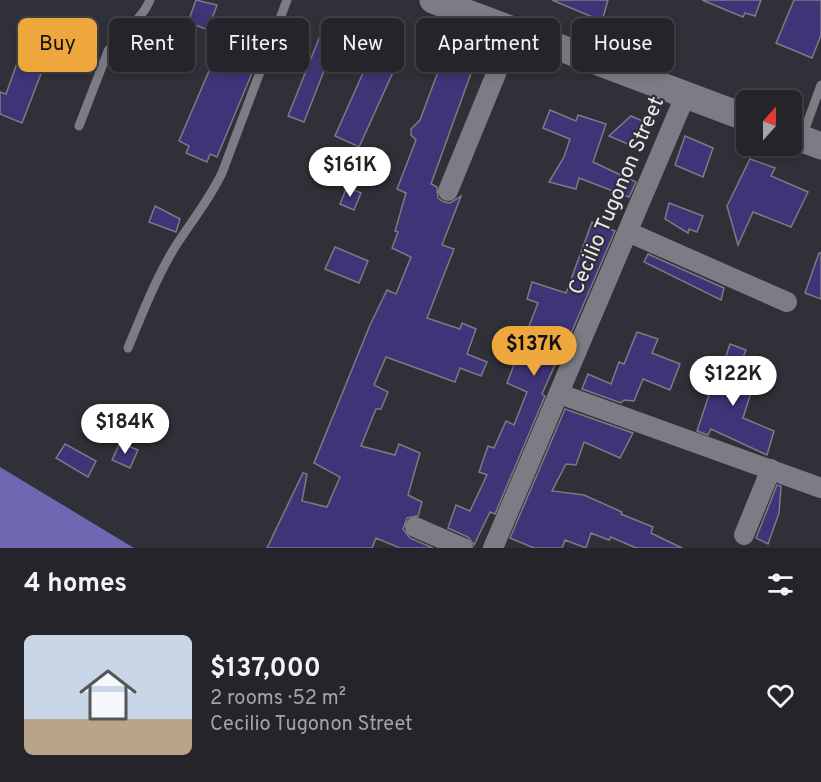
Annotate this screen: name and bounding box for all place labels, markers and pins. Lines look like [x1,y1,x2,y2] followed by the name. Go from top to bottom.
[308,147,392,198] pin: $161K
[492,326,576,377] pin: $137K
[691,356,775,407] pin: $122K
[83,404,167,455] pin: $184K

